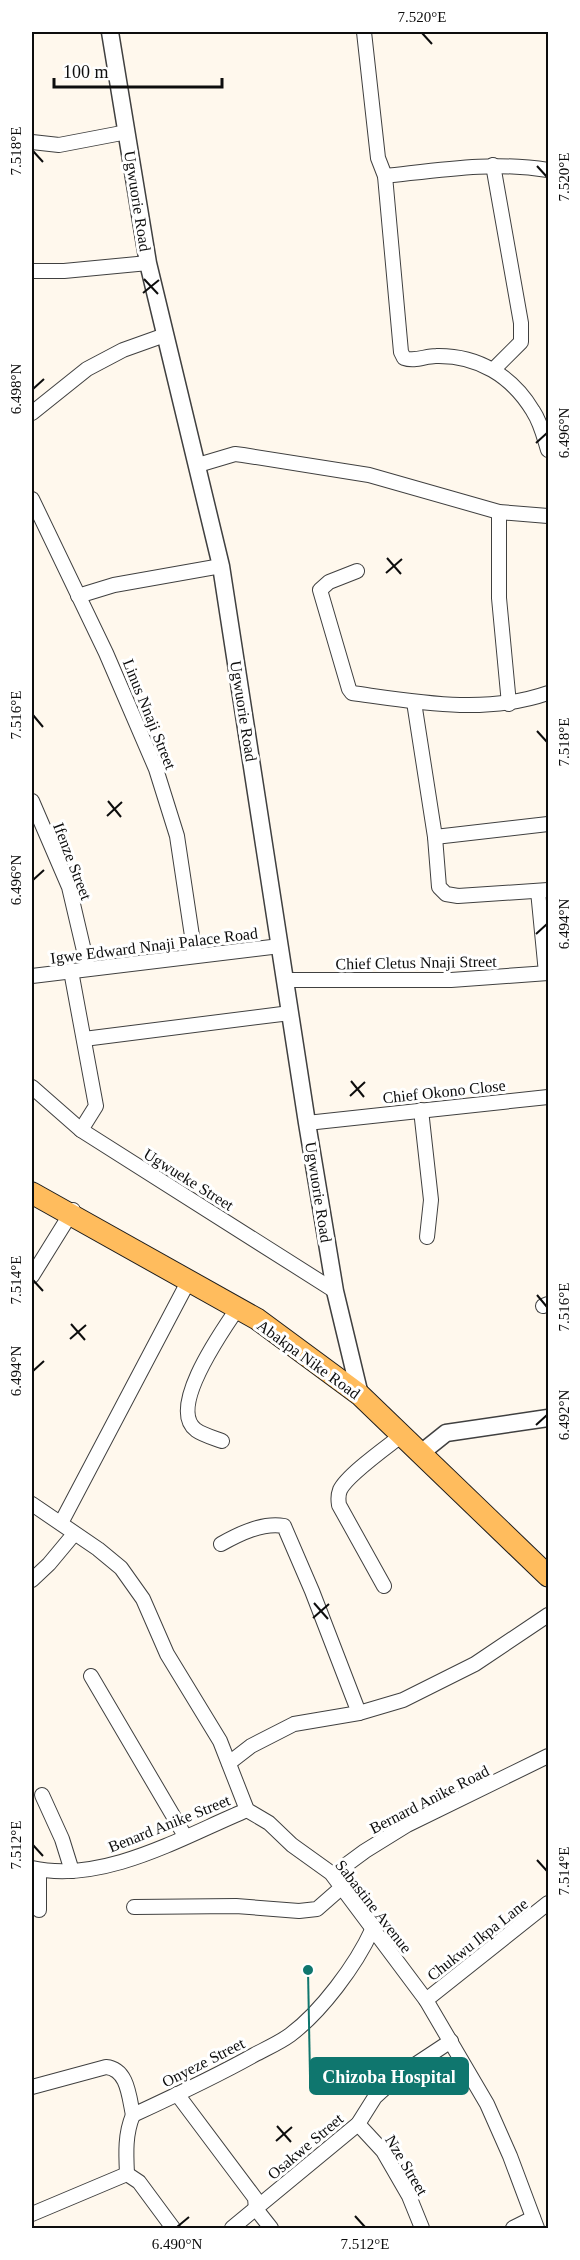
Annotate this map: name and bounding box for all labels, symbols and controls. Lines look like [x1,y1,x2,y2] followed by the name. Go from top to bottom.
[398,9,446,25] text: 7.520°E
[54,51,222,89] scale bar
[63,62,109,82] text: 100 m
[8,127,24,175] text: 7.518°E
[120,149,154,253] street label: Ugwuorie Road
[556,153,572,201] text: 7.520°E
[8,364,24,414] text: 6.498°N
[556,408,572,458] text: 6.496°N
[119,657,180,773] street label: Linus Nnaji Street
[226,659,260,763] street label: Ugwuorie Road
[8,691,24,739] text: 7.516°E
[556,718,572,766] text: 7.518°E
[50,820,95,903] street label: Ifenze Street
[8,855,24,905] text: 6.496°N
[556,899,572,949] text: 6.494°N
[49,924,259,968] street label: Igwe Edward Nnaji Palace Road
[335,953,497,973] street label: Chief Cletus Nnaji Street
[382,1077,506,1106] street label: Chief Okono Close
[301,1140,335,1244] street label: Ugwuorie Road
[140,1145,237,1215] street label: Ugwueke Street
[8,1256,24,1304] text: 7.514°E
[556,1283,572,1331] text: 7.516°E
[254,1316,363,1403] street label: Abakpa Nike Road
[8,1346,24,1396] text: 6.494°N
[556,1390,572,1440] text: 6.492°N
[367,1762,492,1837] street label: Bernard Anike Road
[106,1791,233,1856] street label: Benard Anike Street
[8,1821,24,1869] text: 7.512°E
[556,1847,572,1895] text: 7.514°E
[332,1857,415,1956] street label: Sabastine Avenue
[424,1895,531,1985] street label: Chukwu Ikpa Lane
[159,2034,248,2091] street label: Onyeze Street
[310,2058,468,2094] callout: Chizoba Hospital
[322,2067,456,2087] text: Chizoba Hospital
[264,2110,347,2183] street label: Osakwe Street
[382,2132,431,2199] street label: Nze Street
[152,2236,202,2252] text: 6.490°N
[341,2236,389,2252] text: 7.512°E

